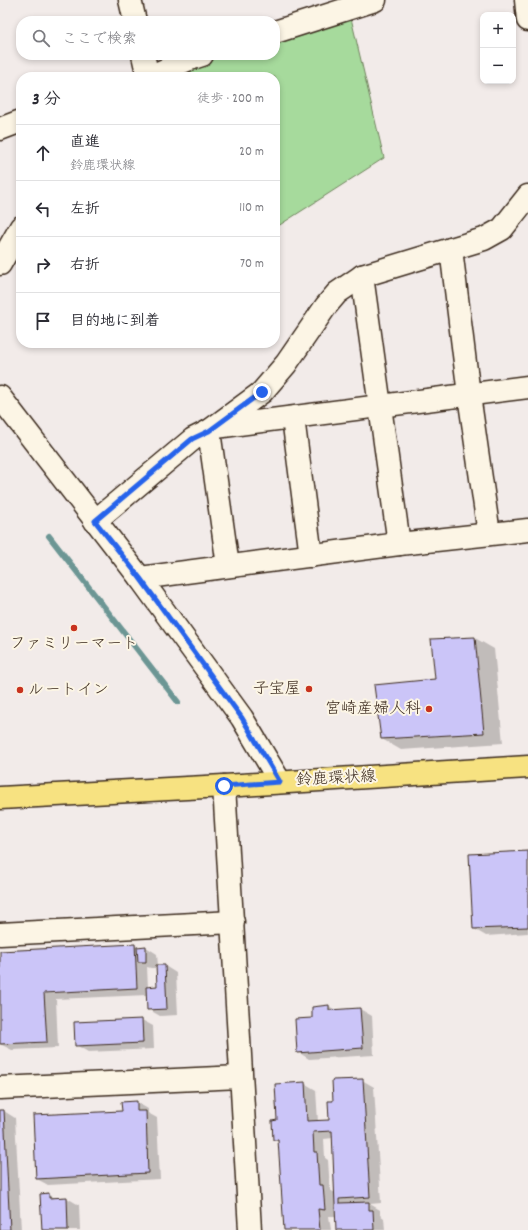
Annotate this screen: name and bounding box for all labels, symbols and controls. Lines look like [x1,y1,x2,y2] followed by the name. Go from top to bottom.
[480,12,516,84] map controls
[480,12,516,48] button: +
[16,16,280,60] search box
[30,27,52,49] icon: search
[62,29,137,51] text: ここで検索
[480,48,516,84] button: −
[32,89,60,113] text: 3 分
[197,90,264,109] text: 徒歩 · 200 m
[70,132,100,154] text: 直進
[32,142,54,164] icon: ahead
[239,143,264,162] text: 20 m
[70,157,135,176] text: 鈴鹿環状線
[32,198,54,220] icon: left
[70,199,100,221] text: 左折
[239,199,264,218] text: 110 m
[32,254,54,276] icon: right
[70,255,100,277] text: 右折
[240,255,264,274] text: 70 m
[32,310,54,332] icon: arrive
[70,311,160,333] text: 目的地に到着
[253,383,271,401] route end
[69,623,79,633] marker: ファミリーマート
[10,633,138,656] place label: ファミリーマート
[253,678,301,701] place label: 子宝屋
[28,679,109,702] place label: ルートイン
[304,684,314,694] marker: 子宝屋
[15,685,25,695] marker: ルートイン
[325,698,421,721] place label: 宮崎産婦人科
[424,704,434,714] marker: 宮崎産婦人科
[295,765,377,793] street label: 鈴鹿環状線
[215,777,233,795] route start

